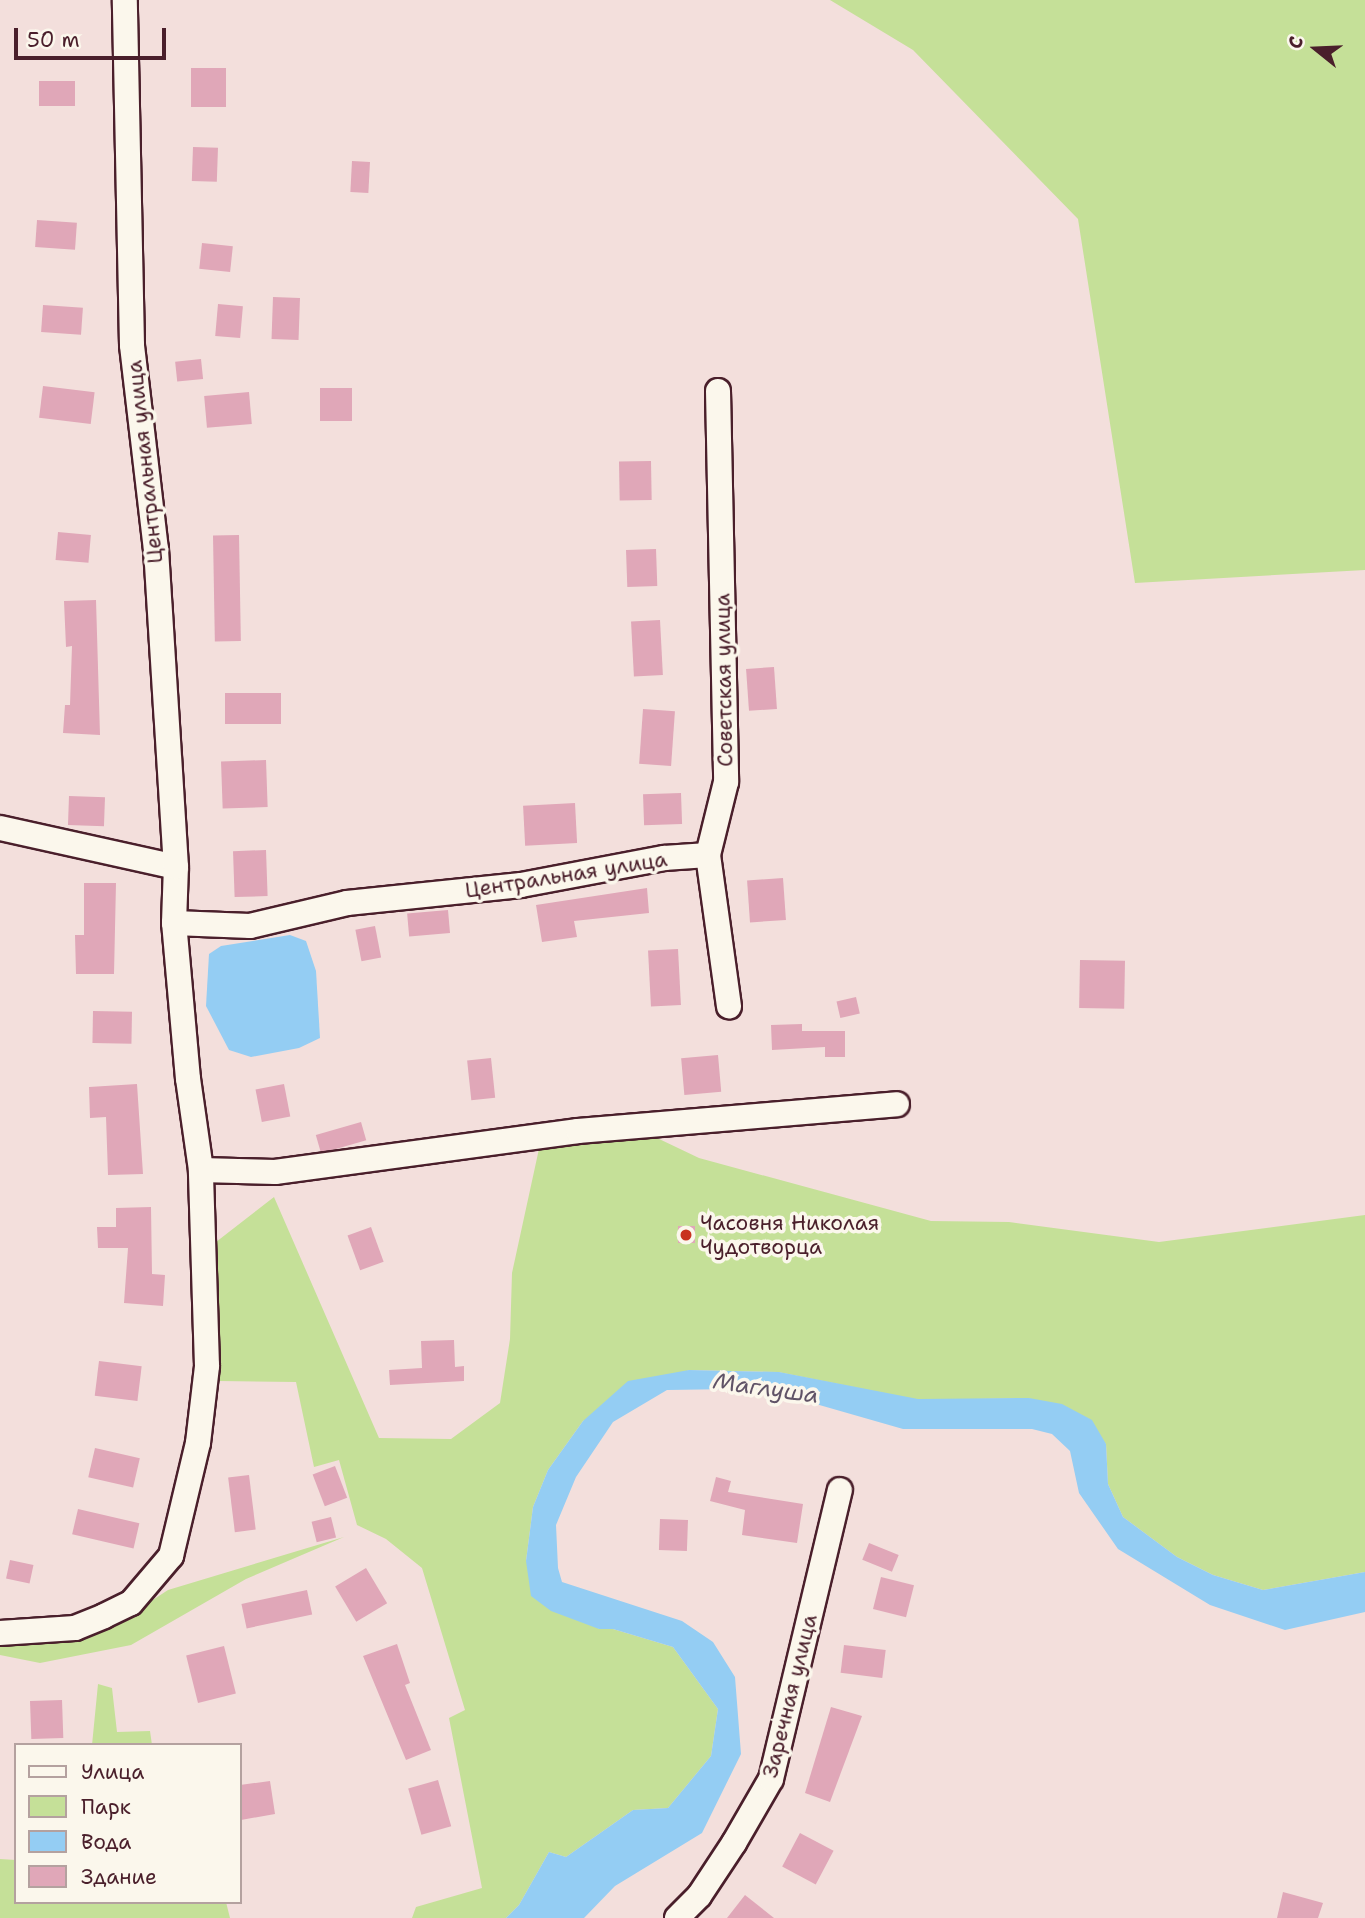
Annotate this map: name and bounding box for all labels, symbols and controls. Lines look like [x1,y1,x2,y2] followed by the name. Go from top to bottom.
[18,14,170,58] scale bar
[1281,14,1351,84] north arrow
[27,26,80,54] text: 50 m
[1282,33,1309,52] text: С
[122,359,168,565] street label: Центральная улица
[710,593,738,767] street label: Советская улица
[463,847,669,903] street label: Центральная улица
[700,1210,879,1260] place label: Часовня Николая Чудотворца
[678,1227,694,1243] marker: Часовня Николая Чудотворца
[712,1367,820,1409] water label: Маглуша
[758,1612,822,1780] street label: Заречная улица
[14,1743,242,1904] legend
[81,1758,144,1786] text: Улица
[81,1793,131,1821] text: Парк
[81,1828,131,1856] text: Вода
[81,1863,157,1891] text: Здание

